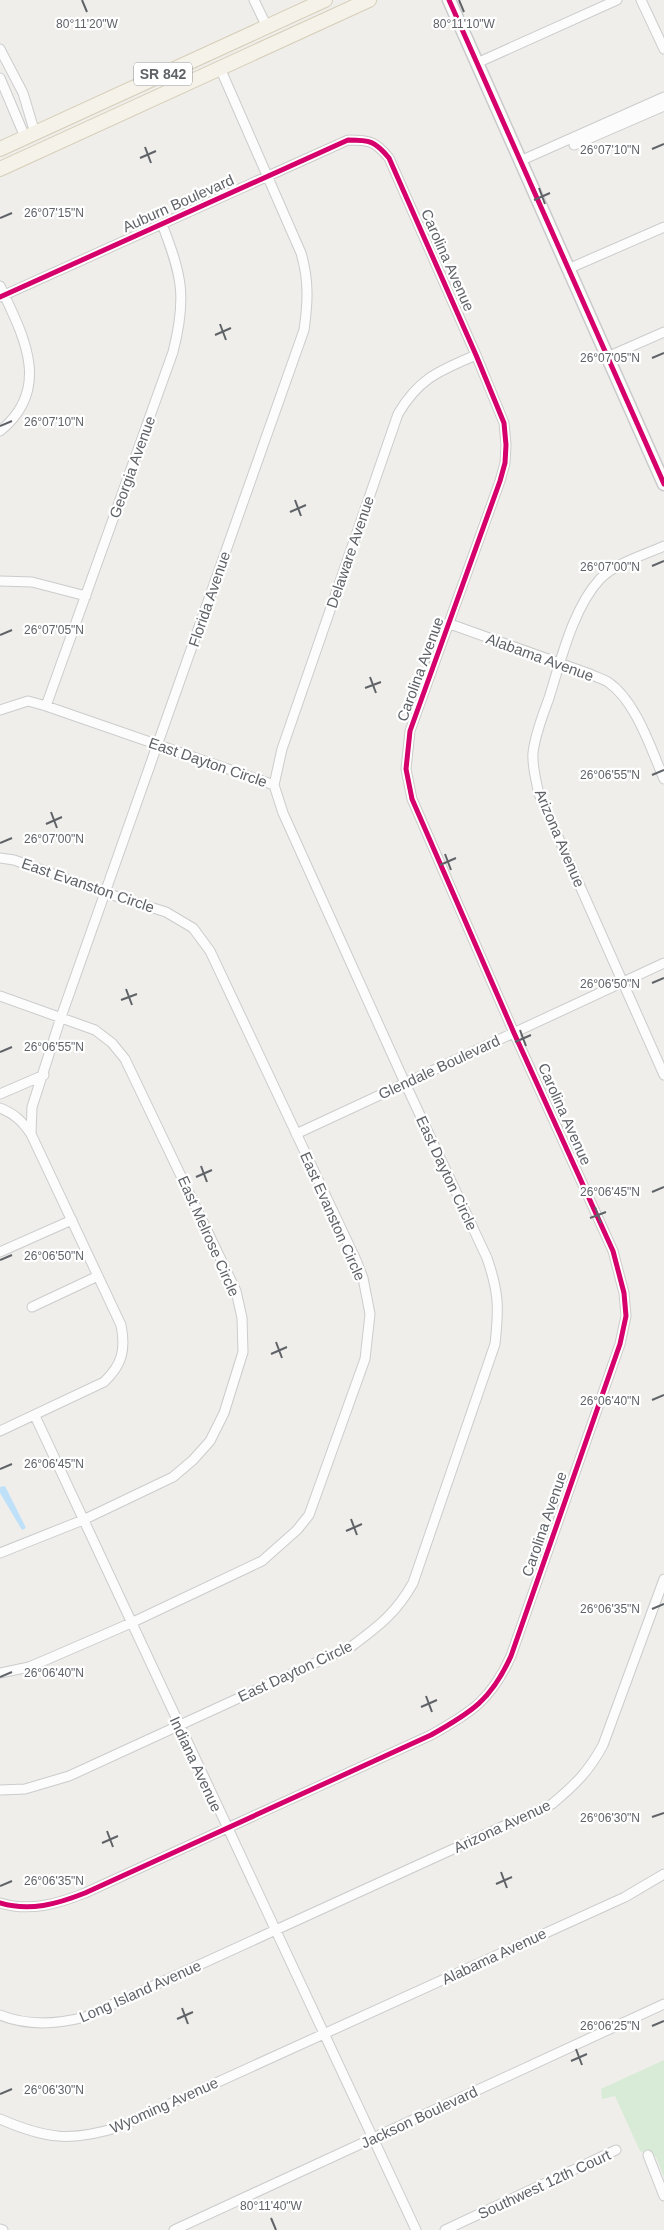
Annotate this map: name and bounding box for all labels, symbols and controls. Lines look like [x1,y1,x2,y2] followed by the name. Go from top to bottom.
[56,17,119,31] text: 80°11'20"W
[433,17,496,31] text: 80°11'10"W
[134,62,192,86] road number: SR 842
[580,143,640,157] text: 26°07'10"N
[120,171,236,235] street label: Auburn Boulevard
[24,206,84,220] text: 26°07'15"N
[418,206,478,314] street label: Carolina Avenue
[580,351,640,365] text: 26°07'05"N
[106,414,158,520] street label: Georgia Avenue
[24,415,84,429] text: 26°07'10"N
[323,494,377,610] street label: Delaware Avenue
[185,549,233,649] street label: Florida Avenue
[580,560,640,574] text: 26°07'00"N
[393,614,447,724] street label: Carolina Avenue
[24,623,84,637] text: 26°07'05"N
[484,630,596,684] street label: Alabama Avenue
[147,734,269,790] street label: East Dayton Circle
[580,768,640,782] text: 26°06'55"N
[532,786,588,890] street label: Arizona Avenue
[24,832,84,846] text: 26°07'00"N
[19,854,157,916] street label: East Evanston Circle
[580,977,640,991] text: 26°06'50"N
[376,1031,502,1103] street label: Glendale Boulevard
[24,1040,84,1054] text: 26°06'55"N
[535,1060,595,1168] street label: Carolina Avenue
[413,1113,481,1233] street label: East Dayton Circle
[297,1149,369,1283] street label: East Evanston Circle
[175,1173,243,1299] street label: East Melrose Circle
[580,1185,640,1199] text: 26°06'45"N
[24,1249,84,1263] text: 26°06'50"N
[580,1394,640,1408] text: 26°06'40"N
[24,1457,84,1471] text: 26°06'45"N
[518,1469,570,1579] street label: Carolina Avenue
[580,1602,640,1616] text: 26°06'35"N
[235,1637,355,1705] street label: East Dayton Circle
[24,1666,84,1680] text: 26°06'40"N
[166,1714,226,1814] street label: Indiana Avenue
[451,1796,553,1856] street label: Arizona Avenue
[580,1811,640,1825] text: 26°06'30"N
[24,1874,84,1888] text: 26°06'35"N
[439,1924,549,1988] street label: Alabama Avenue
[76,1956,204,2026] street label: Long Island Avenue
[580,2019,640,2033] text: 26°06'25"N
[107,2074,221,2136] street label: Wyoming Avenue
[24,2083,84,2097] text: 26°06'30"N
[358,2083,480,2151] street label: Jackson Boulevard
[475,2145,614,2222] street label: Southwest 12th Court
[240,2199,303,2213] text: 80°11'40"W

